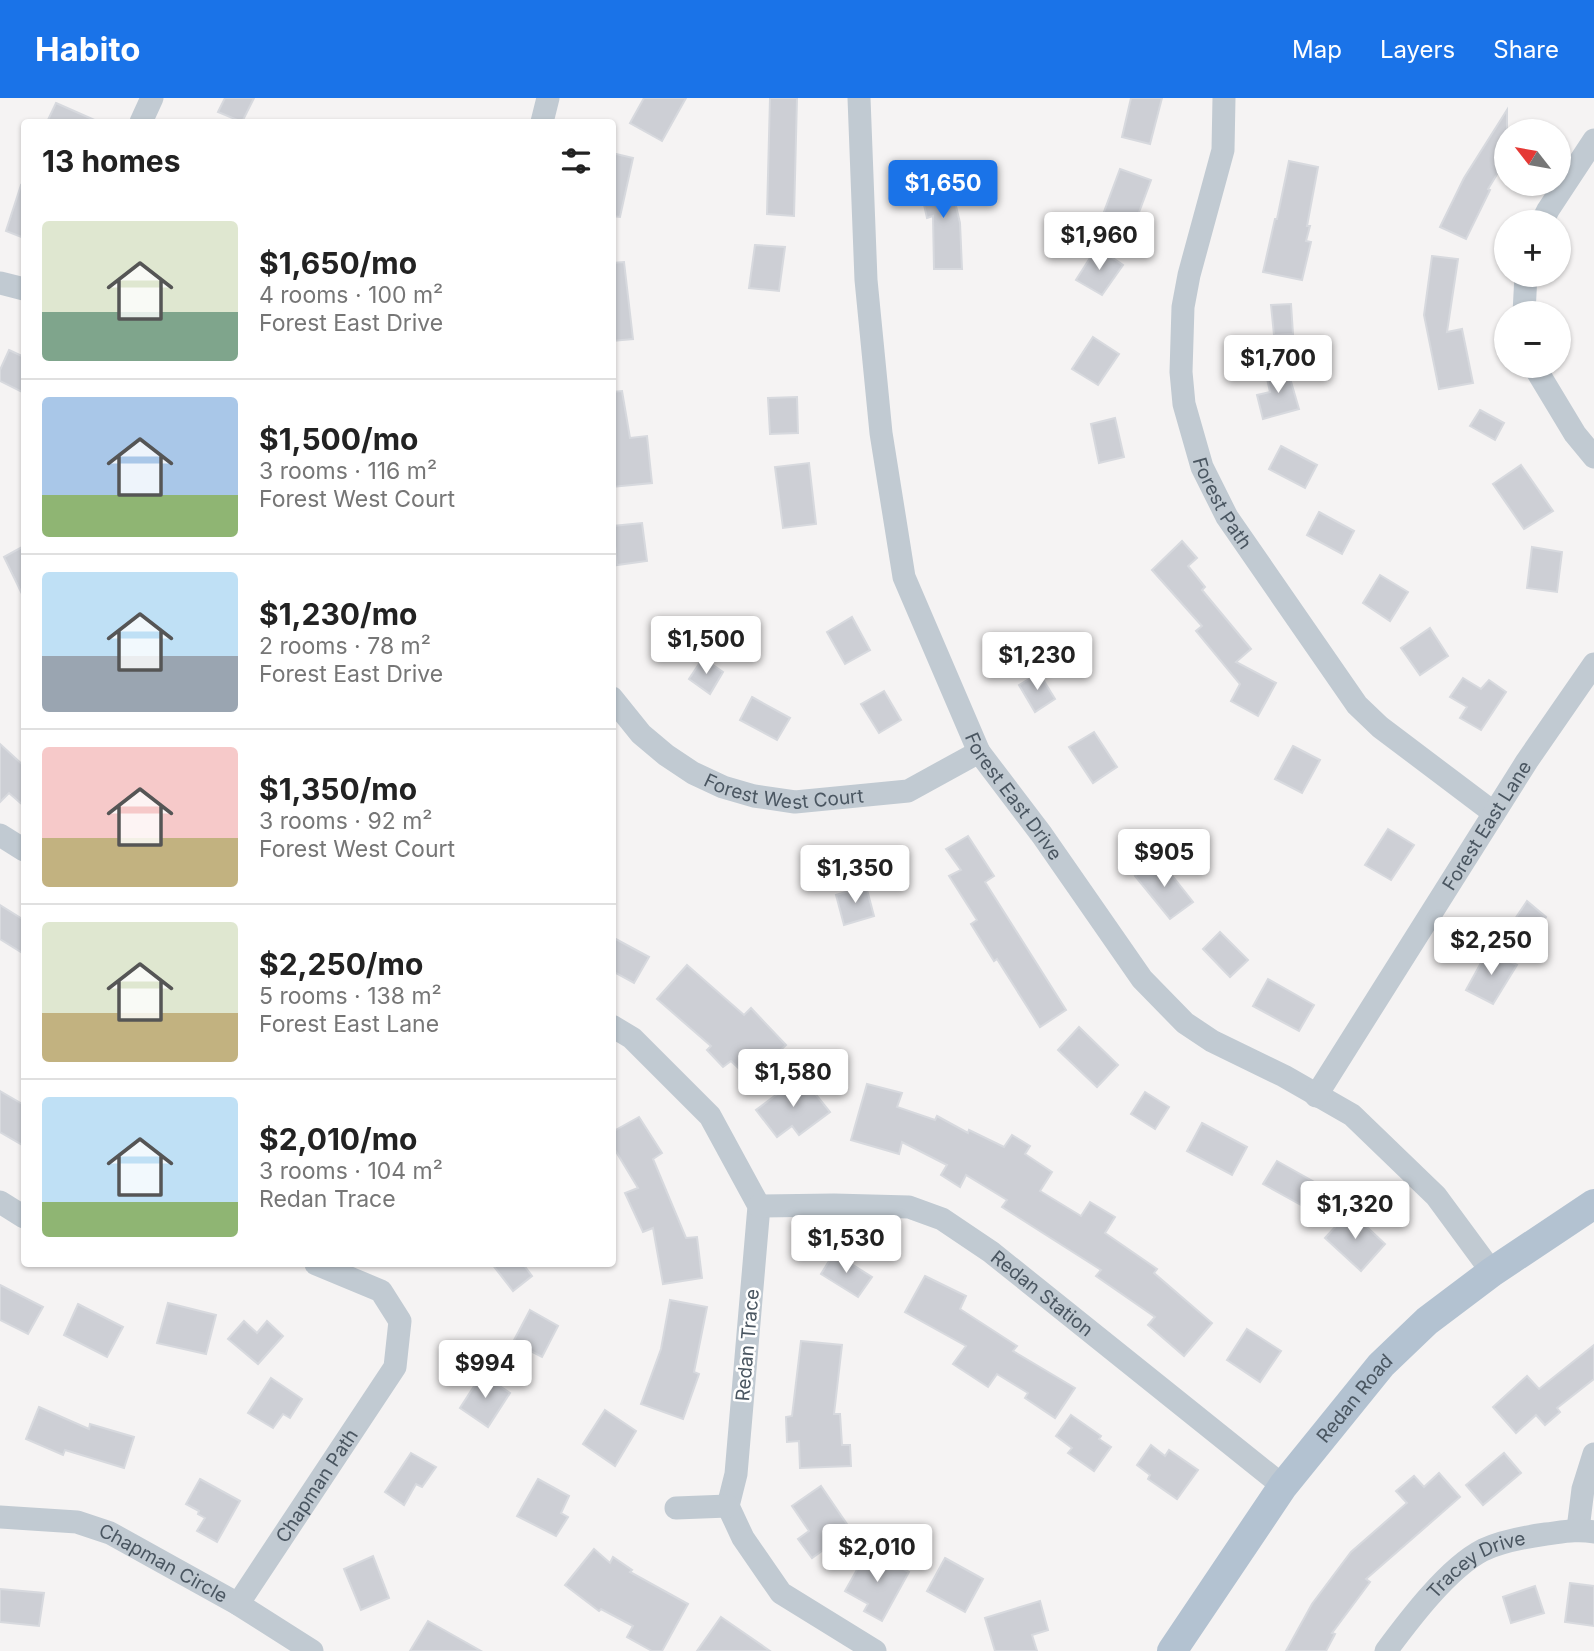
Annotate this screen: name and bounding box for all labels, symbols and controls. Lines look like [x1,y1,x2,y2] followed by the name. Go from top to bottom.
[35,29,141,69] text: Habito
[1292,35,1342,64] text: Map
[1380,35,1455,64] text: Layers
[1493,35,1559,64] text: Share
[1494,119,1572,196] north arrow
[1494,119,1571,378] map controls
[557,142,595,180] icon: filters
[42,143,181,179] text: 13 homes
[886,160,1000,220] pin: $1,650
[904,169,982,197] text: $1,650
[1494,210,1571,287] button: +
[1042,212,1156,272] pin: $1,960
[1060,221,1138,249] text: $1,960
[259,245,417,281] text: $1,650/mo
[98,249,182,333] icon: home
[259,281,443,309] text: 4 rooms · 100 m²
[1494,301,1571,378] button: −
[259,309,443,337] text: Forest East Drive
[1221,336,1335,395] pin: $1,700
[1240,344,1316,372] text: $1,700
[259,421,418,457] text: $1,500/mo
[98,425,182,509] icon: home
[1188,455,1257,554] street label: Forest Path
[259,457,437,485] text: 3 rooms · 116 m²
[259,485,455,513] text: Forest West Court
[259,596,418,632] text: $1,230/mo
[98,600,182,684] icon: home
[649,616,763,676] pin: $1,500
[667,625,745,653] text: $1,500
[259,632,431,660] text: 2 rooms · 78 m²
[980,632,1094,692] pin: $1,230
[998,641,1076,669] text: $1,230
[259,660,443,688] text: Forest East Drive
[960,729,1067,865] street label: Forest East Drive
[1438,756,1536,895] street label: Forest East Lane
[700,769,865,814] street label: Forest West Court
[259,771,417,807] text: $1,350/mo
[98,775,182,859] icon: home
[259,807,432,835] text: 3 rooms · 92 m²
[1123,830,1205,889] pin: $905
[259,835,455,863] text: Forest West Court
[1134,838,1194,866] text: $905
[798,846,912,905] pin: $1,350
[816,854,894,882] text: $1,350
[1434,918,1548,977] pin: $2,250
[1450,926,1532,954] text: $2,250
[259,946,423,982] text: $2,250/mo
[98,950,182,1034] icon: home
[259,982,442,1010] text: 5 rooms · 138 m²
[259,1010,439,1038] text: Forest East Lane
[736,1049,850,1109] pin: $1,580
[754,1058,832,1086] text: $1,580
[259,1121,418,1157] text: $2,010/mo
[98,1125,182,1209] icon: home
[259,1157,443,1185] text: 3 rooms · 104 m²
[1298,1182,1412,1241] pin: $1,320
[259,1185,396,1213] text: Redan Trace
[1317,1190,1393,1218] text: $1,320
[789,1216,903,1275] pin: $1,530
[807,1224,885,1252] text: $1,530
[986,1246,1098,1341] street label: Redan Station
[731,1288,764,1402] street label: Redan Trace
[444,1340,526,1400] pin: $994
[455,1349,515,1377] text: $994
[1312,1349,1397,1448] street label: Redan Road
[271,1425,363,1547] street label: Chapman Path
[96,1519,231,1608] street label: Chapman Circle
[820,1524,934,1584] pin: $2,010
[1422,1527,1527,1603] street label: Tracey Drive
[838,1533,916,1561] text: $2,010

